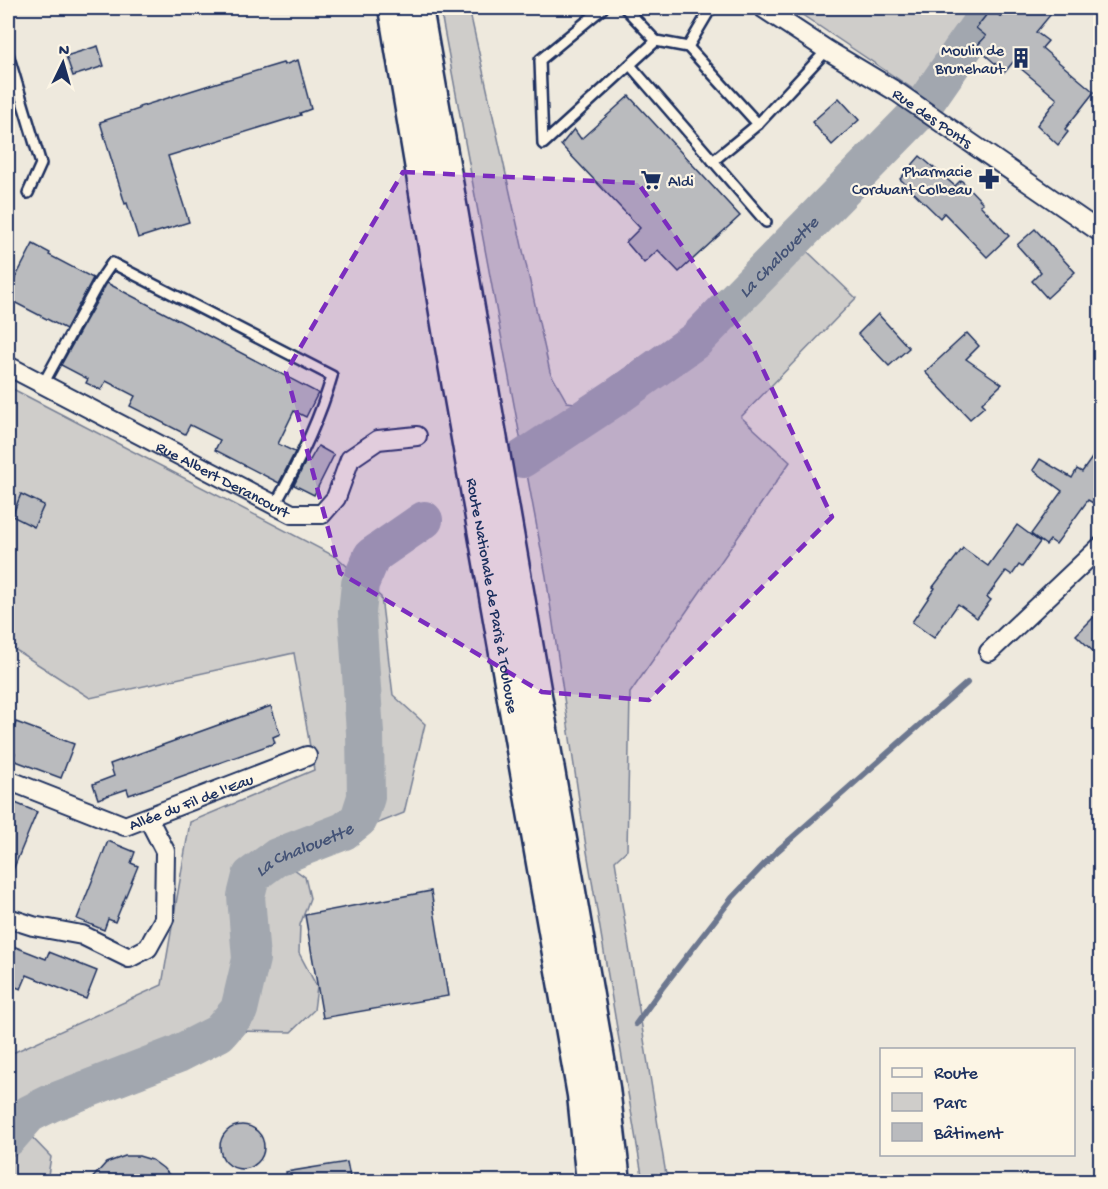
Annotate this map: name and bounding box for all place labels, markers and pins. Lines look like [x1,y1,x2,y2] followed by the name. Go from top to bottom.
[934,43,1005,80] place label: Moulin de Brunehaut
[1009,46,1033,70] building icon: Moulin de Brunehaut
[852,164,973,201] place label: Pharmacie Corduant Colbeau
[977,167,1001,191] pharmacy icon: Pharmacie Corduant Colbeau
[639,168,663,192] supermarket icon: Aldi
[668,174,694,193] place label: Aldi

